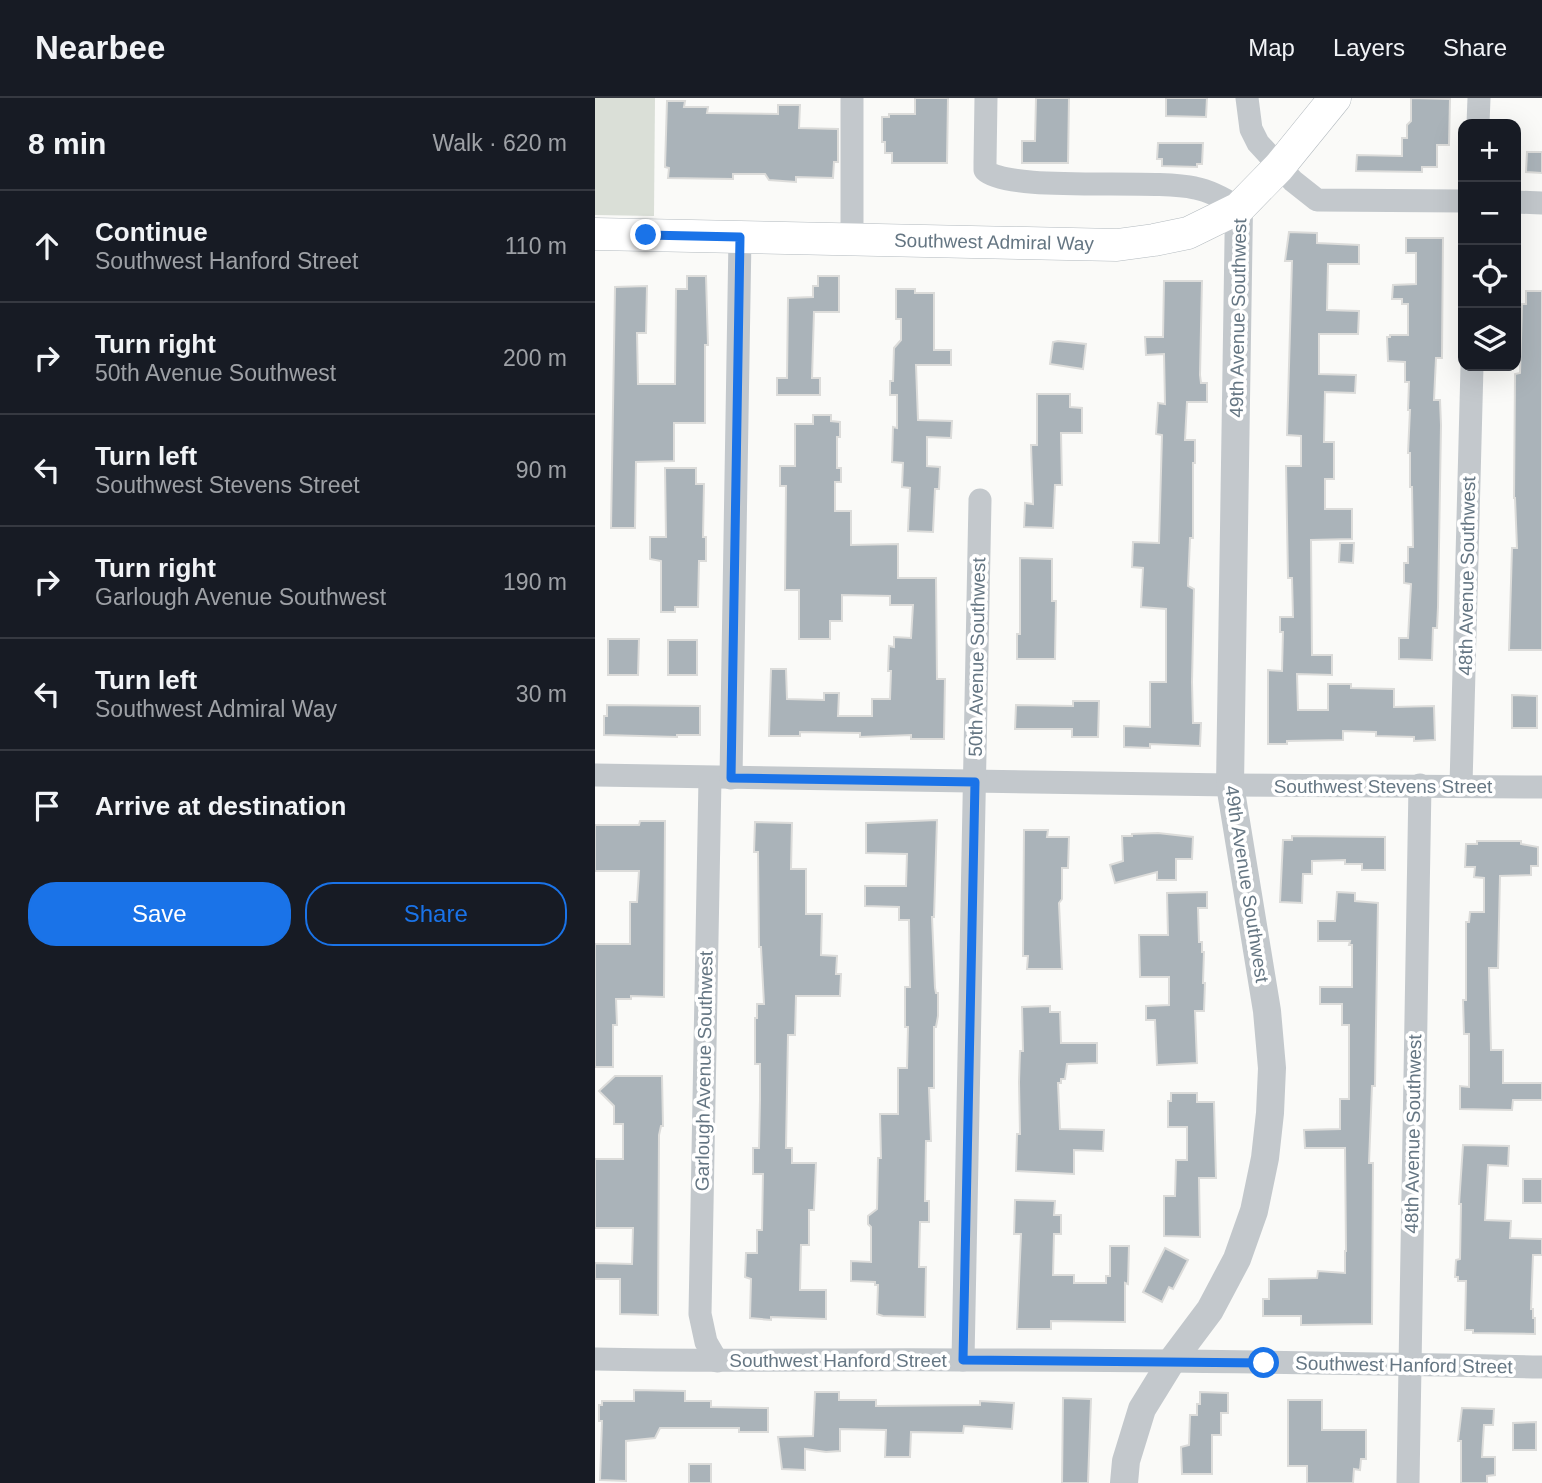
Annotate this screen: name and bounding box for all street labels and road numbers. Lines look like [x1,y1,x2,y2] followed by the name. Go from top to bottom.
[1226,217,1250,418] street label: 49th Avenue Southwest
[894,230,1095,254] street label: Southwest Admiral Way
[1455,475,1479,676] street label: 48th Avenue Southwest
[965,556,989,757] street label: 50th Avenue Southwest
[1274,776,1493,797] street label: Southwest Stevens Street
[1221,784,1273,985] street label: 49th Avenue Southwest
[691,950,717,1191] street label: Garlough Avenue Southwest
[1401,1033,1425,1234] street label: 48th Avenue Southwest
[729,1350,947,1371] street label: Southwest Hanford Street
[1295,1353,1514,1377] street label: Southwest Hanford Street

